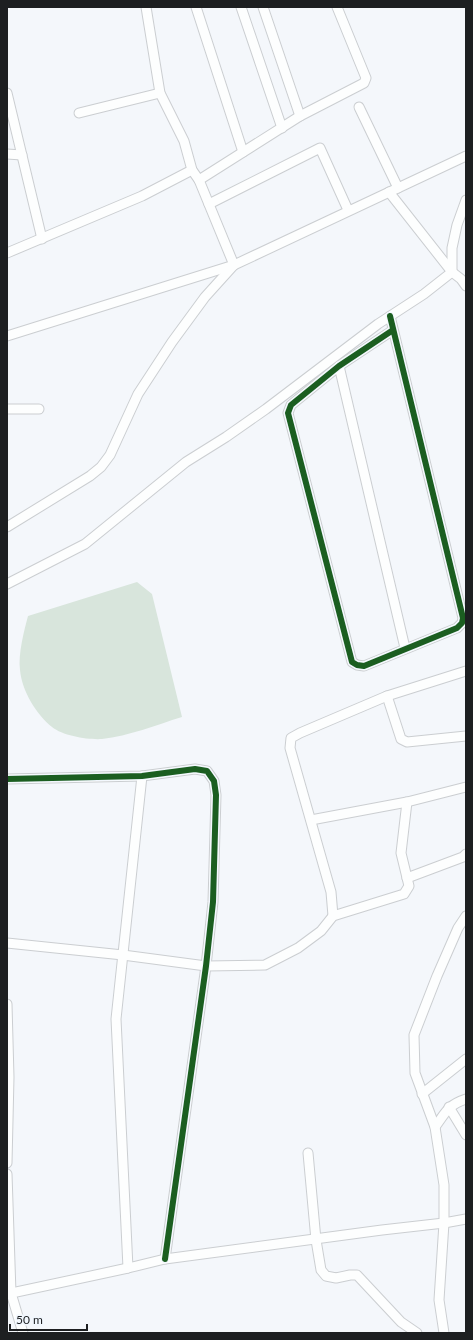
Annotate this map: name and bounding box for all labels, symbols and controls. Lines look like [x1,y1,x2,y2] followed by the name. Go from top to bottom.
[10,1306,87,1332] scale bar
[16,1312,43,1327] text: 50 m

